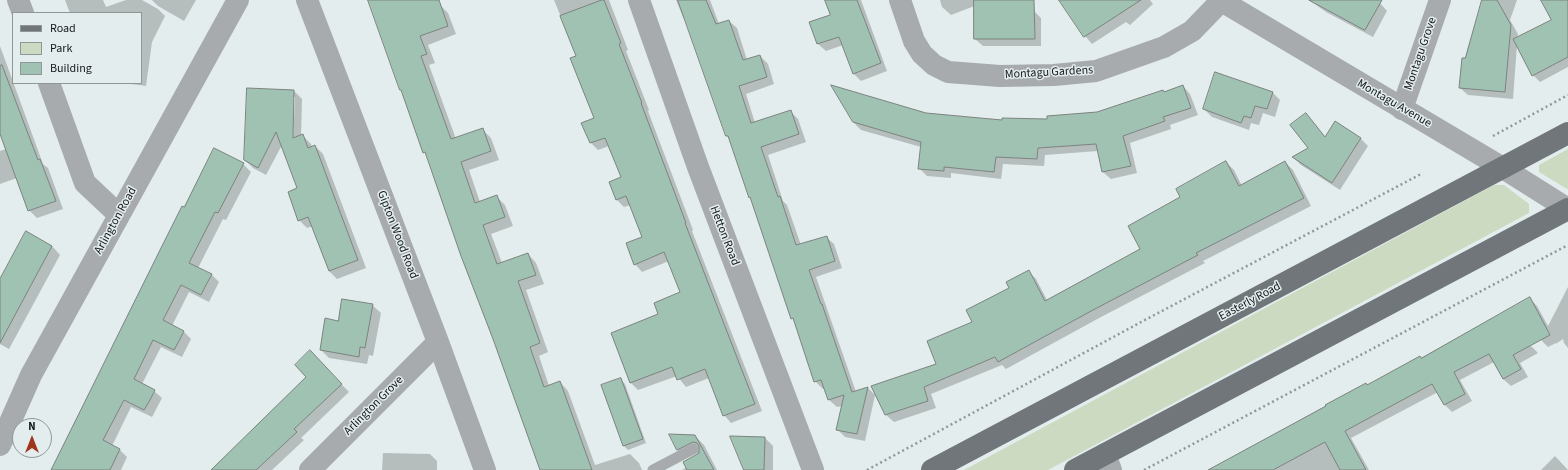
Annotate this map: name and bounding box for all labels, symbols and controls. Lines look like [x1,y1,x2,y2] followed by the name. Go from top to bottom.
[12,12,142,84] legend
[1402,16,1440,92] street label: Montagu Grove
[50,20,76,37] text: Road
[50,40,72,57] text: Park
[50,60,92,77] text: Building
[1005,63,1093,83] street label: Montagu Gardens
[1354,77,1434,131] street label: Montagu Avenue
[92,185,140,257] street label: Arlington Road
[374,189,420,281] street label: Gipton Wood Road
[706,204,742,268] street label: Hetton Road
[1217,280,1283,324] street label: Easterly Road
[341,373,407,439] street label: Arlington Grove
[12,418,52,458] north arrow
[28,419,36,434] text: N

